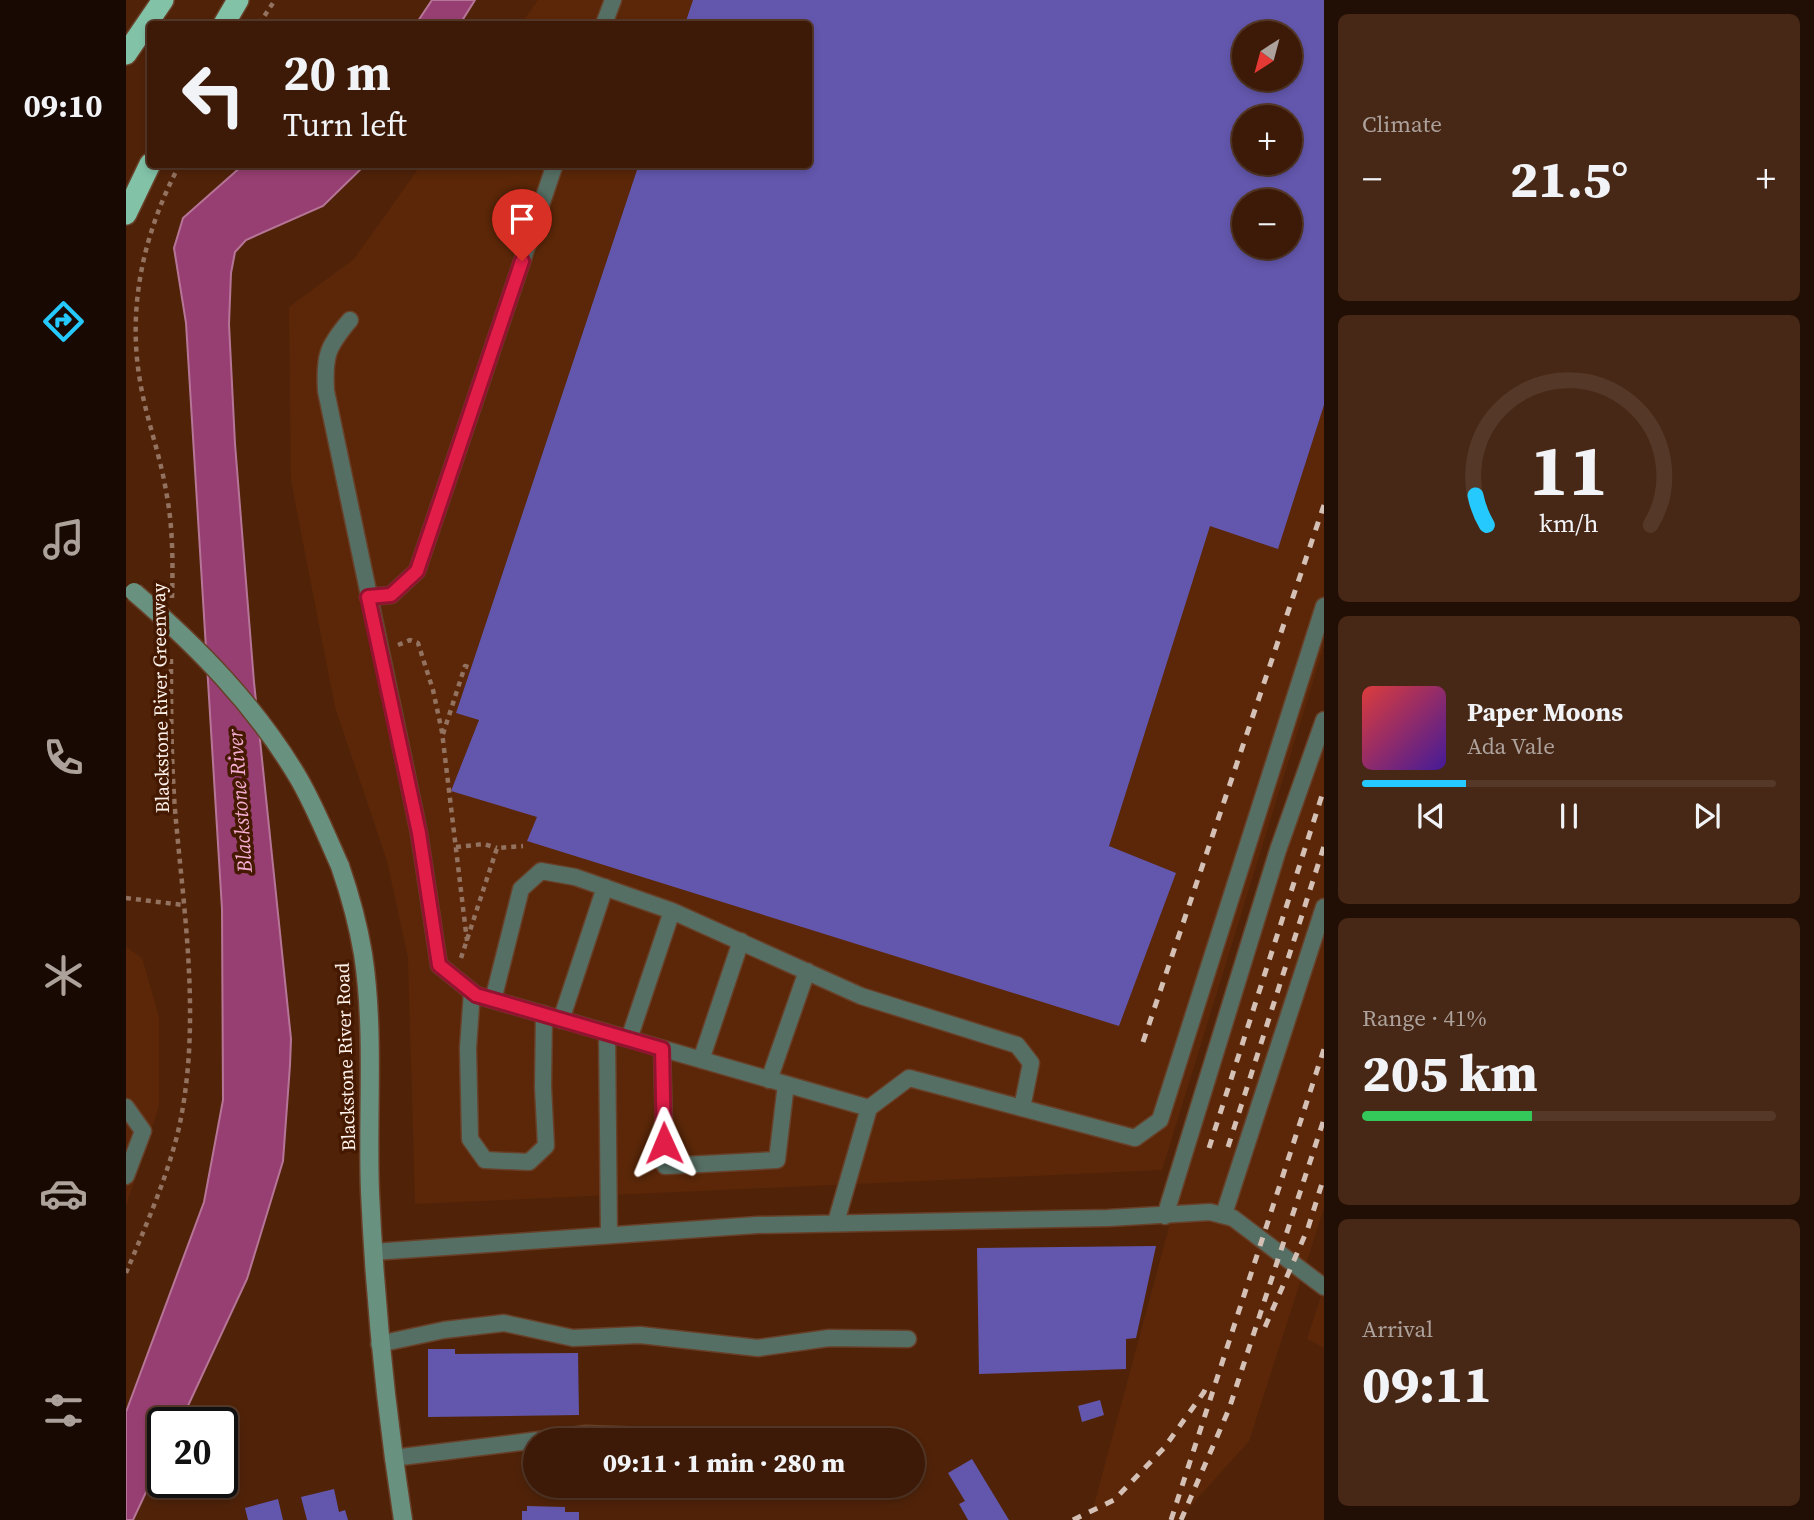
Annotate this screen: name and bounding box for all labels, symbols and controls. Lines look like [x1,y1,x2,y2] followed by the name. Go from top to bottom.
[1232,21,1302,91] north arrow
[1232,21,1302,259] map controls
[283,39,391,106] text: 20 m
[168,49,259,140] icon: left
[24,84,102,128] text: 09:10
[283,103,407,147] text: Turn left
[1232,105,1302,175] button: +
[1362,108,1442,140] text: Climate
[1510,143,1628,214] text: 21.5°
[1362,153,1382,205] text: −
[1756,153,1776,205] text: +
[492,189,552,261] pin
[1232,189,1302,259] button: −
[503,200,541,238] icon: arrive
[39,297,88,346] icon: directions
[1530,420,1608,519] text: 11
[1539,506,1599,540] text: km/h
[39,515,88,564] icon: music
[145,582,175,813] street label: Blackstone River Greenway
[1467,694,1623,730] text: Paper Moons
[220,728,259,875] water label: Blackstone River
[1467,730,1555,762] text: Ada Vale
[39,733,88,782] icon: phone
[1412,797,1450,835] icon: previous
[1550,797,1588,835] icon: pause
[1688,797,1726,835] icon: next
[39,951,88,1000] icon: climate
[329,962,361,1152] street label: Blackstone River Road
[1362,1002,1487,1034] text: Range · 41%
[1362,1037,1538,1108] text: 205 km
[627,1106,701,1180] position arrow
[39,1169,88,1218] icon: car
[1362,1313,1433,1345] text: Arrival
[1362,1348,1492,1419] text: 09:11
[39,1386,88,1435] icon: filters
[147,1407,238,1498] speed limit sign: 20
[603,1445,845,1481] text: 09:11 · 1 min · 280 m

